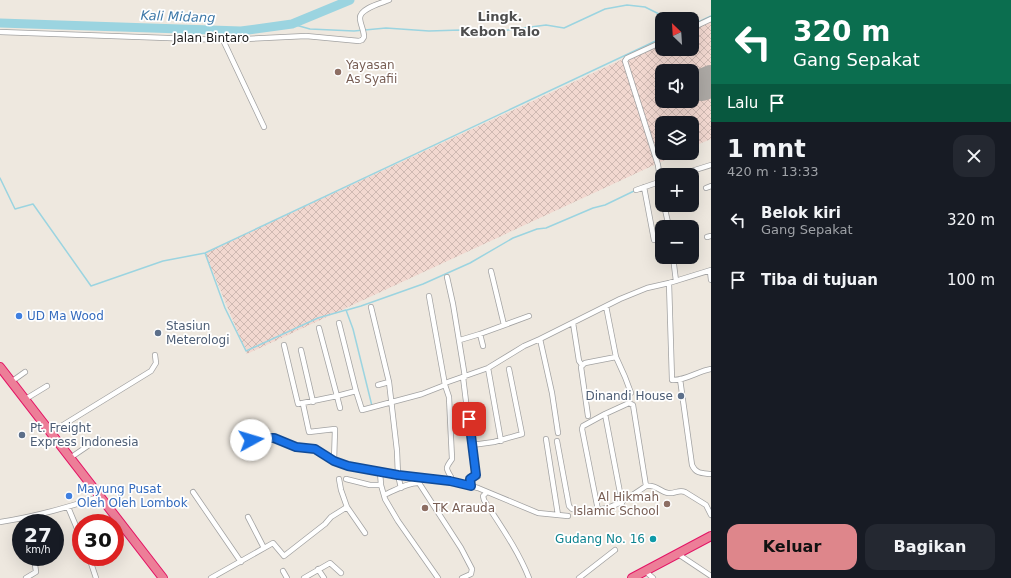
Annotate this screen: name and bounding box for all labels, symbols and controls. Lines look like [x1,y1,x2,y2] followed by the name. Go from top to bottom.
[140,8,216,25] water label: Kali Midang
[460,9,540,39] district label: Lingk. Kebon Talo
[655,12,699,56] north arrow
[655,12,699,264] map controls
[793,15,890,48] text: 320 m
[727,16,779,68] icon: left
[172,31,249,45] street label: Jalan Bintaro
[793,49,920,70] text: Gang Sepakat
[345,58,397,86] place label: Yayasan As Syafii
[655,64,699,108] button: sound
[333,67,343,77] marker: Yayasan As Syafii
[766,92,788,114] icon: arrive
[727,94,758,112] text: Lalu
[655,116,699,160] button: layers
[727,135,806,163] text: 1 mnt
[953,135,995,177] button: close
[727,164,818,179] text: 420 m · 13:33
[655,168,699,212] button: +
[761,204,841,222] text: Belok kiri
[727,209,749,231] icon: left
[947,211,995,229] text: 320 m
[655,220,699,264] button: −
[761,222,853,237] text: Gang Sepakat
[727,269,749,291] icon: arrive
[761,271,878,289] text: Tiba di tujuan
[947,271,995,289] text: 100 m
[27,309,104,323] place label: UD Ma Wood
[14,311,24,321] marker: UD Ma Wood
[166,319,229,347] place label: Stasiun Meterologi
[153,328,163,338] marker: Stasiun Meterologi
[585,389,673,403] place label: Dinandi House
[676,391,686,401] marker: Dinandi House
[452,402,486,436] pin
[458,408,480,430] icon: arrive
[230,419,272,461] position arrow
[30,421,139,449] place label: Pt. Freight Express Indonesia
[17,430,27,440] marker: Pt. Freight Express Indonesia
[77,482,188,510] place label: Mayung Pusat Oleh Oleh Lombok
[573,490,659,518] place label: Al Hikmah Islamic School
[64,491,74,501] marker: Mayung Pusat Oleh Oleh Lombok
[662,499,672,509] marker: Al Hikmah Islamic School
[432,501,495,515] place label: TK Arauda
[420,503,430,513] marker: TK Arauda
[72,514,124,566] speed limit sign: 30
[24,523,52,547] text: 27
[727,524,857,570] button: Keluar
[865,524,995,570] button: Bagikan
[555,532,645,546] place label: Gudang No. 16
[648,534,658,544] marker: Gudang No. 16
[25,544,51,555] text: km/h

